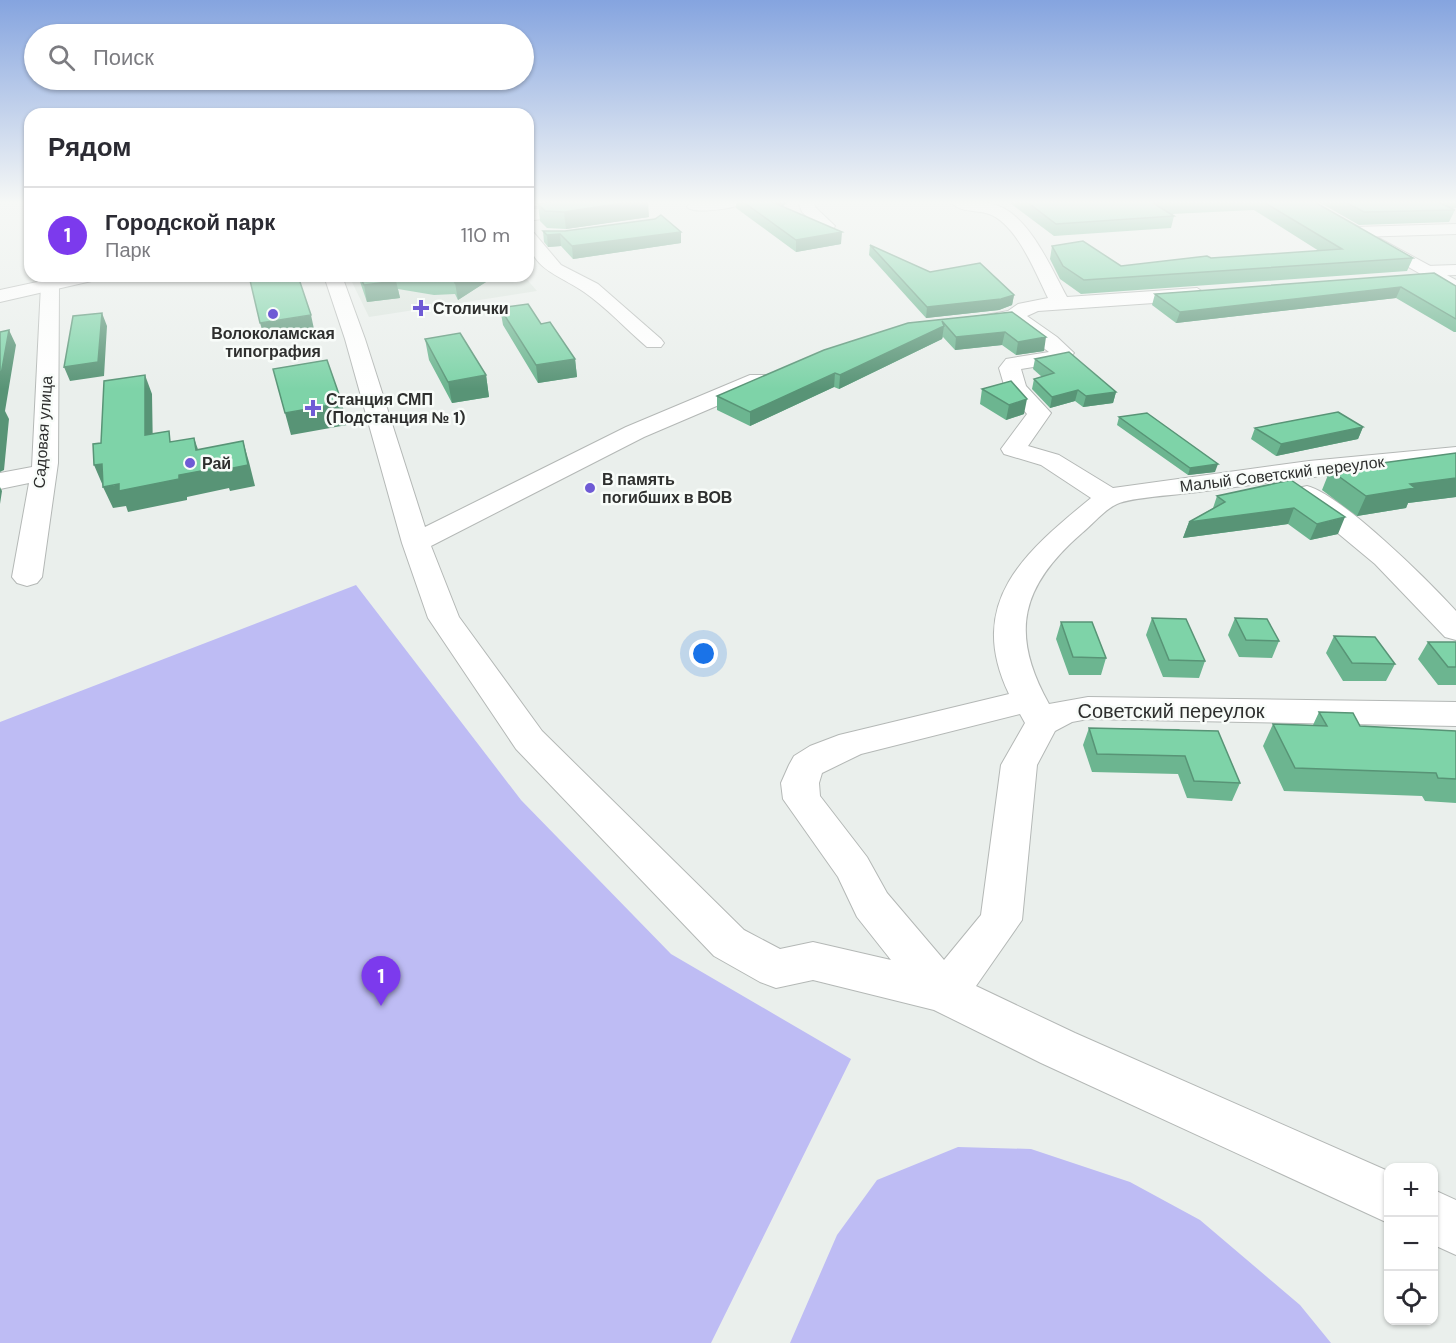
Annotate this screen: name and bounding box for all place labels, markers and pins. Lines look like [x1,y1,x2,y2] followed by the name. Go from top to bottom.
[433,298,509,319] place label: Столички
[414,301,428,315] marker: Столички
[266,307,280,321] marker: Волоколамская типография
[211,323,335,362] place label: Волоколамская типография
[326,389,465,428] place label: Станция СМП (Подстанция № 1)
[304,399,322,417] marker: Станция СМП (Подстанция № 1)
[202,453,231,474] place label: Рай
[183,456,197,470] marker: Рай
[602,469,732,508] place label: В память погибших в ВОВ
[583,481,597,495] marker: В память погибших в ВОВ
[362,956,400,1006] pin: 1

